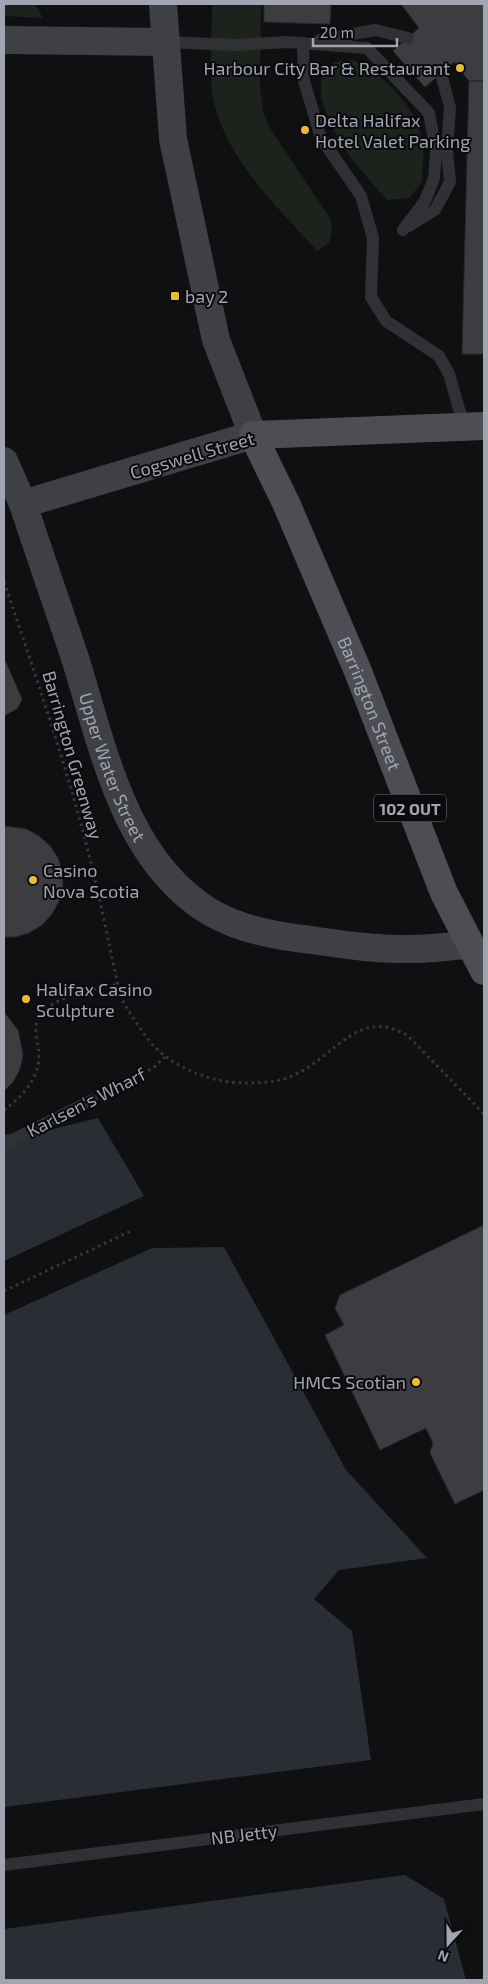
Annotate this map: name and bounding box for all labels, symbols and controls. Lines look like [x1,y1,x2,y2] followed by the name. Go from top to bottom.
[313,15,397,47] scale bar
[320,23,354,41] text: 20 m
[203,57,450,79] place label: Harbour City Bar & Restaurant
[454,62,466,74] marker: Harbour City Bar & Restaurant
[315,109,470,152] place label: Delta Halifax Hotel Valet Parking
[299,124,311,136] marker: Delta Halifax Hotel Valet Parking
[185,285,228,307] place label: bay 2
[169,290,181,302] marker: bay 2
[127,427,257,483] street label: Cogswell Street
[333,633,406,774] street label: Barrington Street
[38,668,108,842] street label: Barrington Greenway
[75,690,151,846] street label: Upper Water Street
[374,794,446,821] road number: 102 OUT
[43,859,139,902] place label: Casino Nova Scotia
[27,874,39,886] marker: Casino Nova Scotia
[36,978,152,1021] place label: Halifax Casino Sculpture
[20,993,32,1005] marker: Halifax Casino Sculpture
[23,1062,150,1141] street label: Karlsen's Wharf
[293,1371,406,1393] place label: HMCS Scotian
[410,1376,422,1388] marker: HMCS Scotian
[210,1819,279,1849] street label: NB Jetty
[423,1919,473,1969] north arrow
[435,1947,451,1966] text: N

